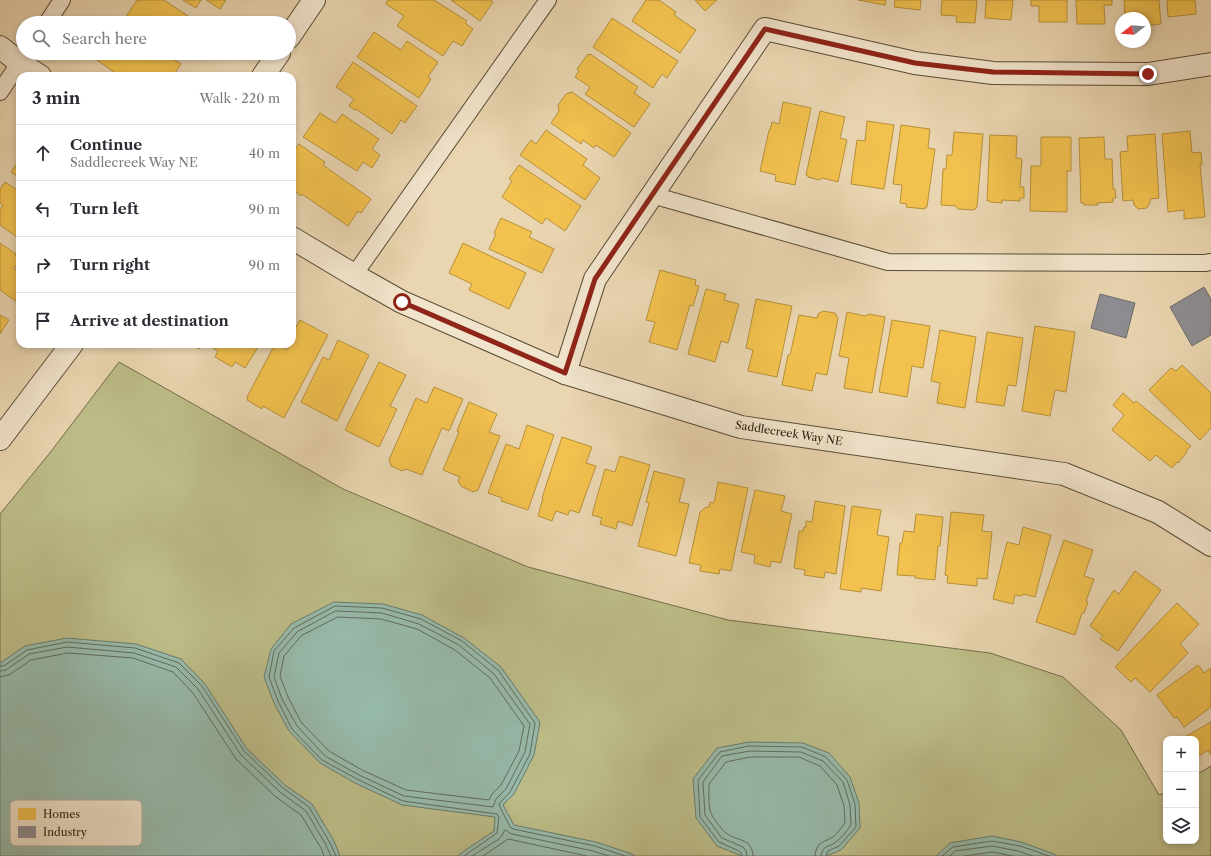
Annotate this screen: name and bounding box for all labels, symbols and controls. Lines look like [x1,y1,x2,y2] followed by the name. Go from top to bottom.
[1115,12,1151,48] north arrow
[16,16,296,60] search box
[30,27,52,49] icon: search
[62,29,147,48] text: Search here
[1139,65,1157,83] route end
[32,88,81,108] text: 3 min
[200,90,280,106] text: Walk · 220 m
[70,135,142,154] text: Continue
[32,142,54,164] icon: ahead
[249,145,280,161] text: 40 m
[70,154,198,170] text: Saddlecreek Way NE
[32,198,54,220] icon: left
[70,199,139,218] text: Turn left
[249,201,280,217] text: 90 m
[32,254,54,276] icon: right
[70,255,150,274] text: Turn right
[249,257,280,273] text: 90 m
[393,293,411,311] route start
[32,310,54,332] icon: arrive
[70,311,229,330] text: Arrive at destination
[734,418,844,448] street label: Saddlecreek Way NE
[1163,736,1199,844] map controls
[1163,736,1199,772] button: +
[1163,772,1199,808] button: −
[10,800,142,846] legend
[43,807,80,821] text: Homes
[1163,808,1199,844] button: layers
[43,825,88,839] text: Industry

